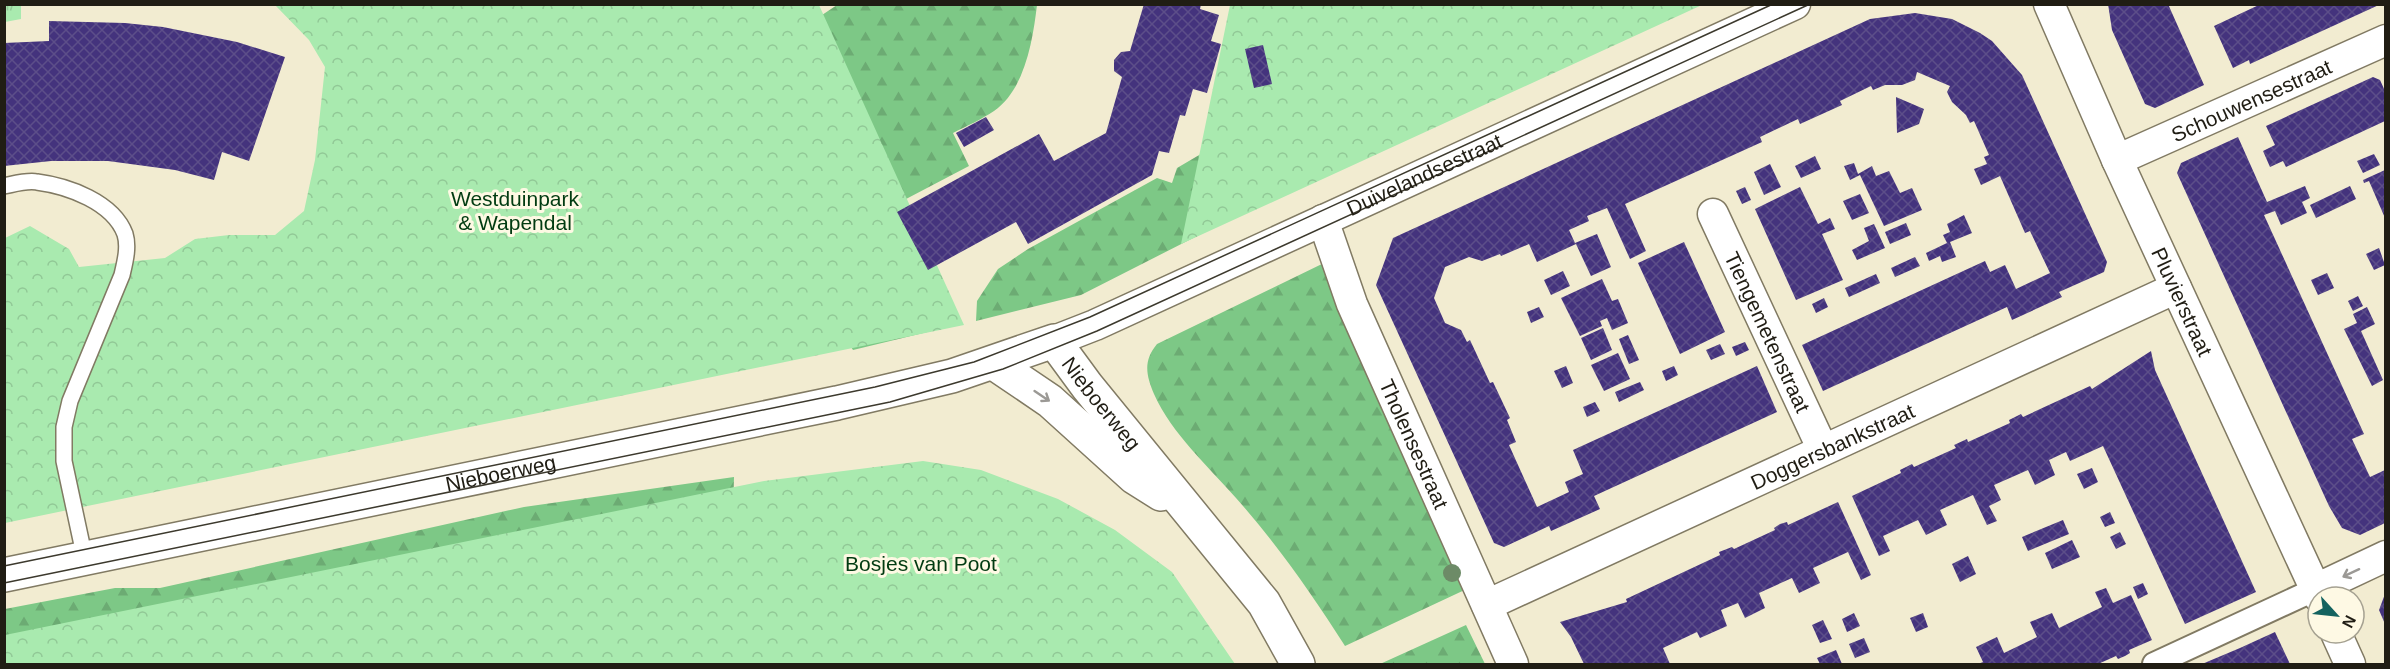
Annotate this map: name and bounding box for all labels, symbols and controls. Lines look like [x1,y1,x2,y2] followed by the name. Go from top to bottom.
[2168,54,2335,146] street label: Schouwensestraat
[1343,129,1505,220] street label: Duivelandsestraat
[451,187,580,234] park label: Westduinpark & Wapendal
[2147,244,2217,359] street label: Pluvierstraat
[1721,248,1815,416] street label: Tiengemetenstraat
[1058,352,1146,454] street label: Nieboerweg
[1376,376,1453,512] street label: Tholensestraat
[1033,390,1050,402] one-way arrow
[1747,399,1918,494] street label: Doggersbankstraat
[443,450,558,495] street label: Nieboerweg
[845,552,997,575] park label: Bosjes van Poot
[2342,567,2360,579] one-way arrow
[2306,585,2366,645] north arrow
[2339,613,2359,631] text: N

